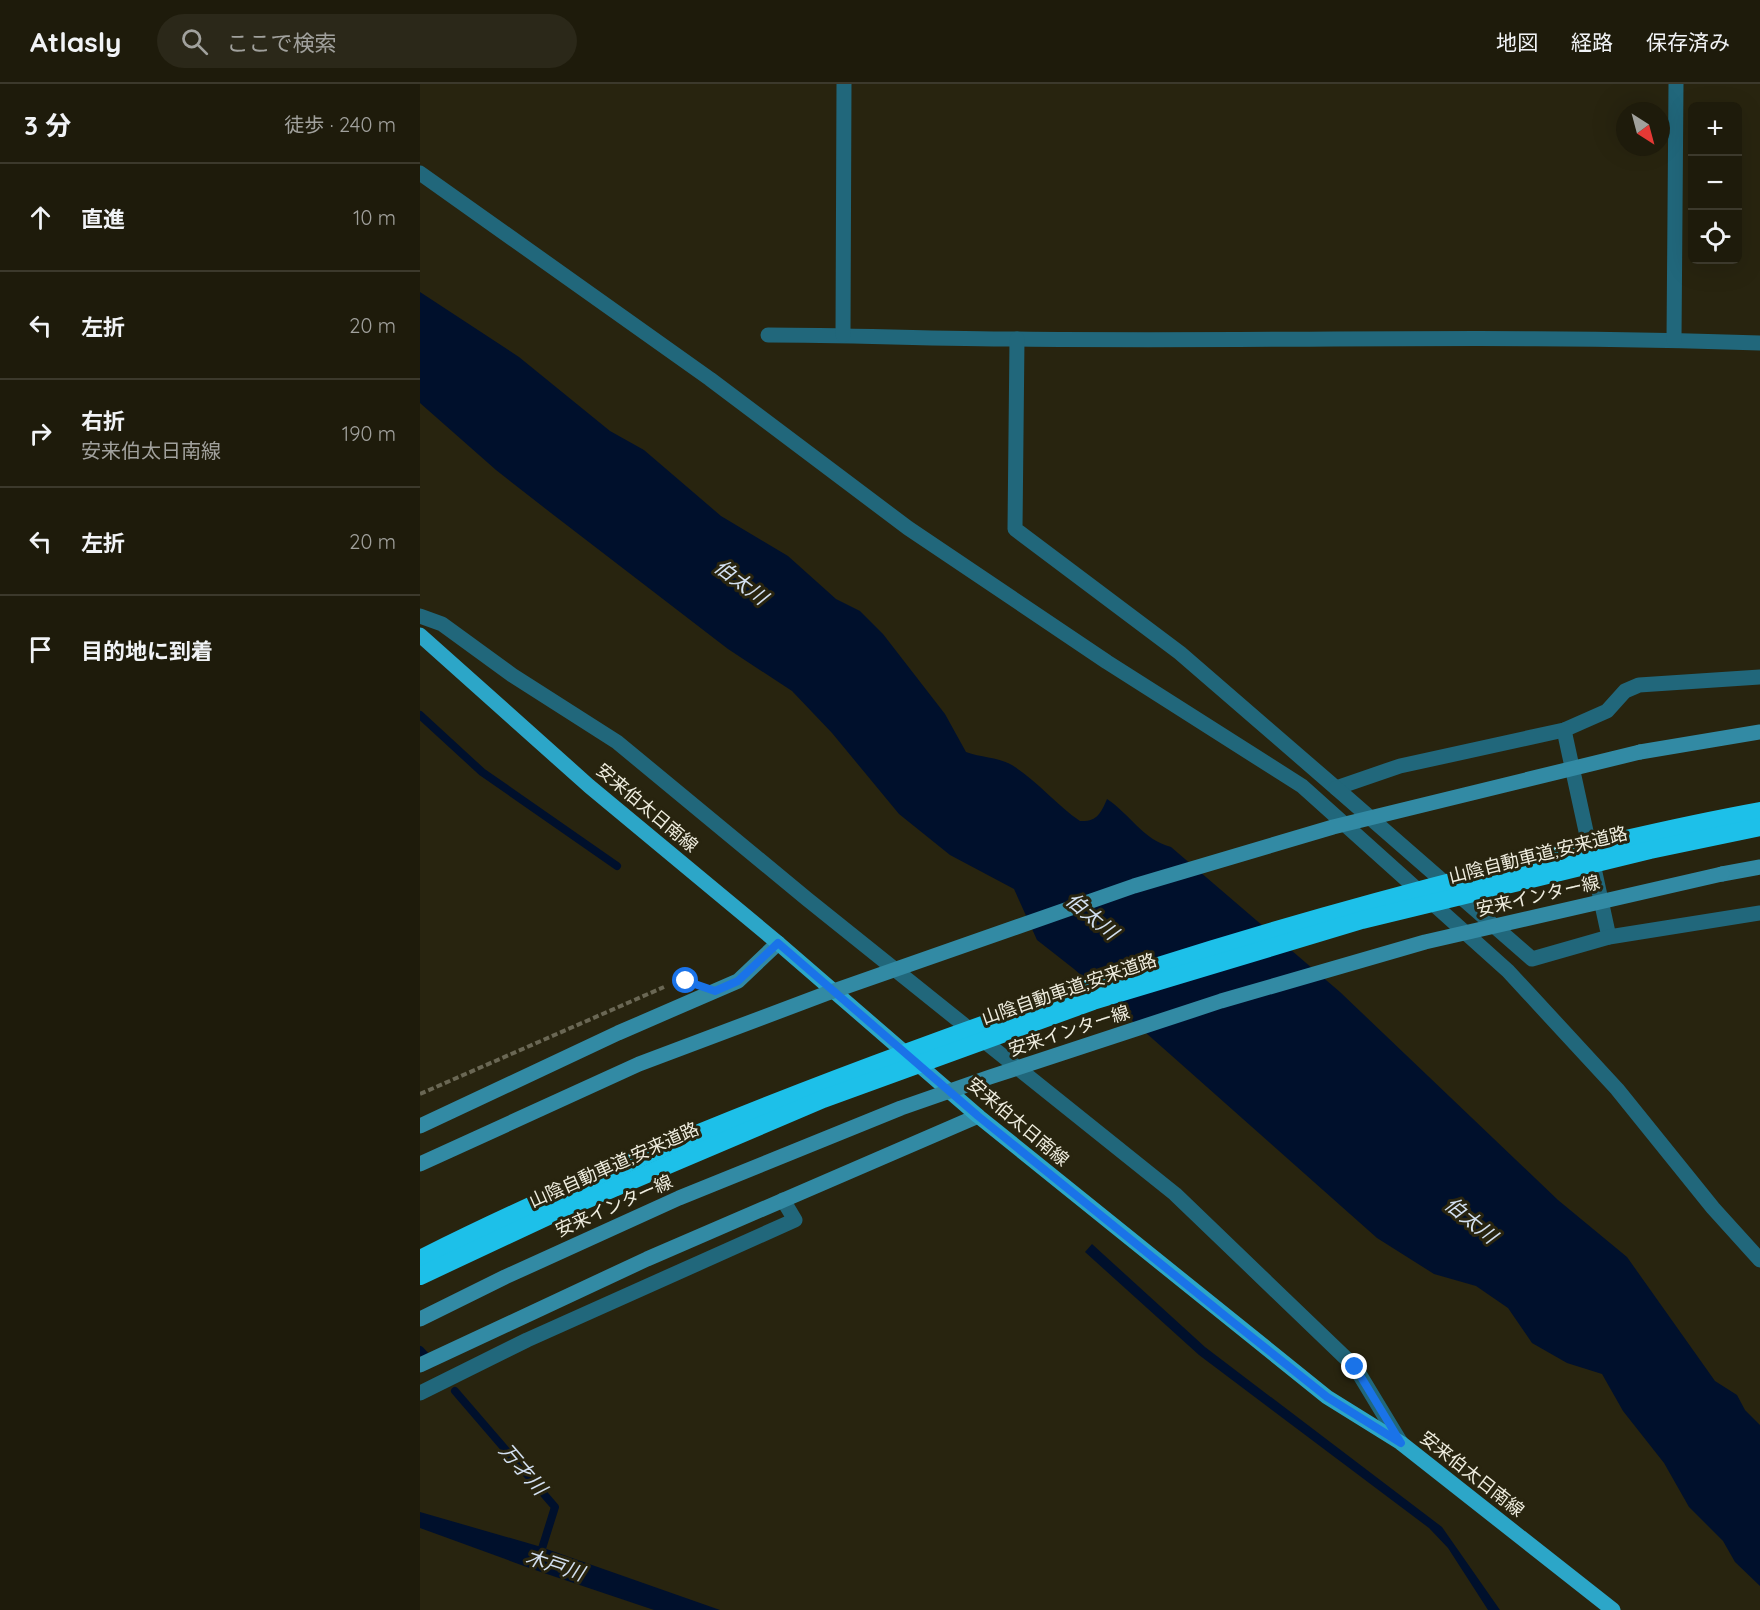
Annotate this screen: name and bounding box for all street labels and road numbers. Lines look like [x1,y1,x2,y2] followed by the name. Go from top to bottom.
[592,758,703,857] street label: 安来伯太日南線
[1446,821,1630,888] street label: 山陰自動車道;安来道路
[1474,870,1602,921] street label: 安来インター線
[978,948,1159,1029] street label: 山陰自動車道;安来道路
[1005,1000,1132,1061] street label: 安来インター線
[963,1072,1074,1171] street label: 安来伯太日南線
[525,1117,702,1212] street label: 山陰自動車道;安来道路
[552,1169,676,1242] street label: 安来インター線
[1416,1426,1529,1521] street label: 安来伯太日南線

